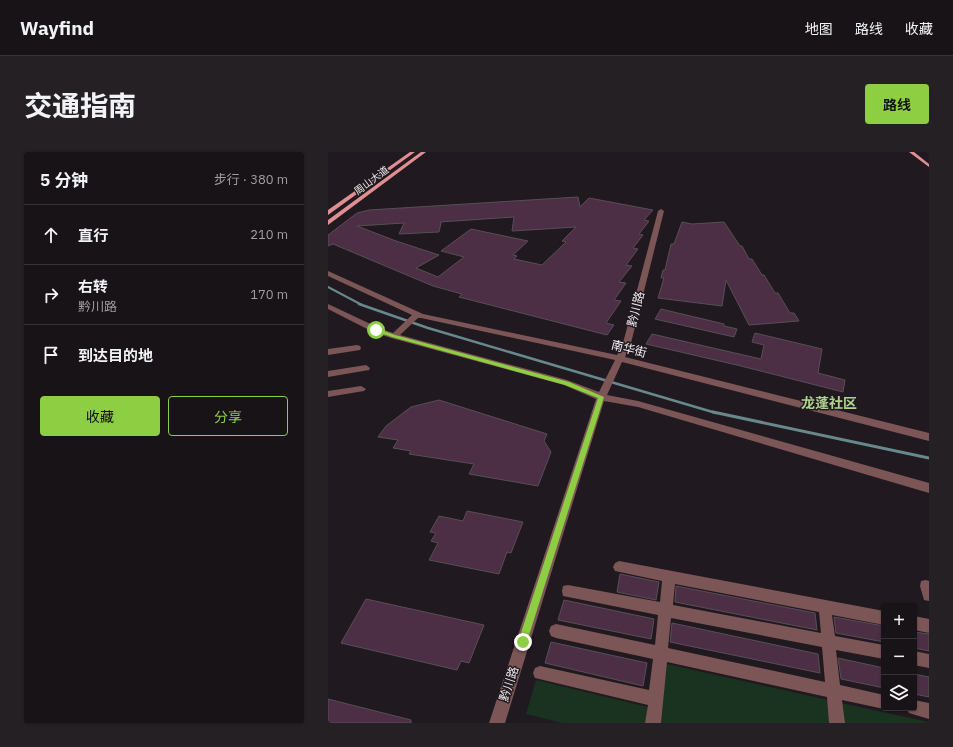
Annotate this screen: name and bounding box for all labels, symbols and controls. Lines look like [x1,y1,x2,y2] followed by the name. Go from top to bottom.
[20,16,94,40] text: Wayfind
[805,20,833,38] text: 地图
[855,20,883,38] text: 路线
[905,20,933,38] text: 收藏
[865,84,929,124] button: 路线
[24,87,136,124] text: 交通指南
[351,163,391,198] street label: 周山大道
[40,169,88,191] text: 5 分钟
[214,171,288,188] text: 步行 · 380 m
[40,224,62,246] icon: ahead
[78,226,108,245] text: 直行
[250,226,288,243] text: 210 m
[78,277,108,296] text: 右转
[40,284,62,306] icon: right
[250,286,288,303] text: 170 m
[624,290,647,328] street label: 黔川路
[78,298,117,315] text: 黔川路
[367,321,385,339] route start
[610,337,648,360] street label: 南华街
[40,344,62,366] icon: arrive
[78,346,153,365] text: 到达目的地
[801,394,857,412] district label: 龙蓬社区
[40,396,160,436] button: 收藏
[168,396,288,436] button: 分享
[881,603,917,711] map controls
[881,603,917,639] button: +
[514,633,532,651] route end
[881,639,917,675] button: −
[496,664,521,703] street label: 黔川路
[881,675,917,711] button: layers

